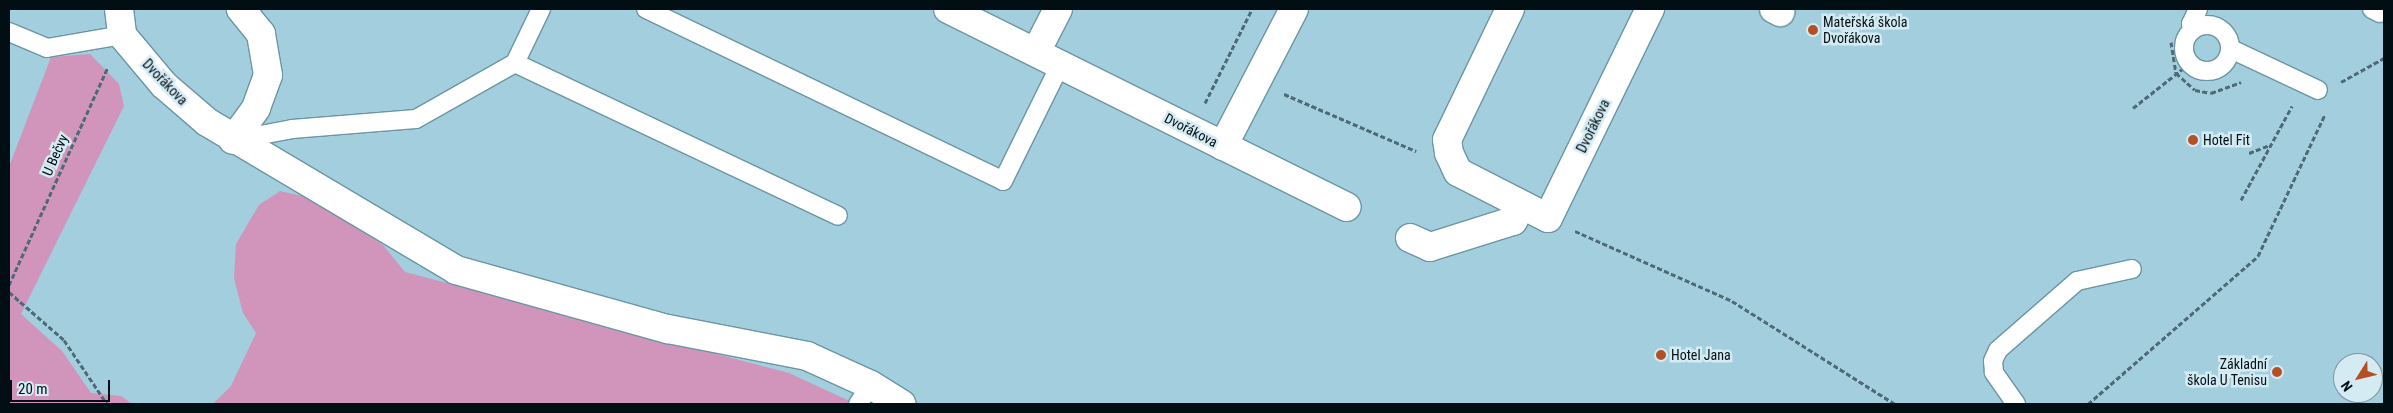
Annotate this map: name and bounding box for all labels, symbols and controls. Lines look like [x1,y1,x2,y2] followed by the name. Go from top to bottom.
[1823,14,1908,46] place label: Mateřská škola Dvořákova
[1807,24,1819,36] marker: Mateřská škola Dvořákova
[139,56,191,108] street label: Dvořákova
[1573,97,1613,155] street label: Dvořákova
[1162,109,1220,151] street label: Dvořákova
[38,132,72,178] street label: U Bečvy
[2203,132,2250,148] place label: Hotel Fit
[2187,134,2199,146] marker: Hotel Fit
[1671,347,1731,363] place label: Hotel Jana
[1655,349,1667,361] marker: Hotel Jana
[2333,353,2383,403] north arrow
[2187,356,2267,388] place label: Základní škola U Tenisu
[2271,366,2283,378] marker: Základní škola U Tenisu
[12,370,112,402] scale bar
[2338,378,2356,394] text: N
[18,380,48,398] text: 20 m

